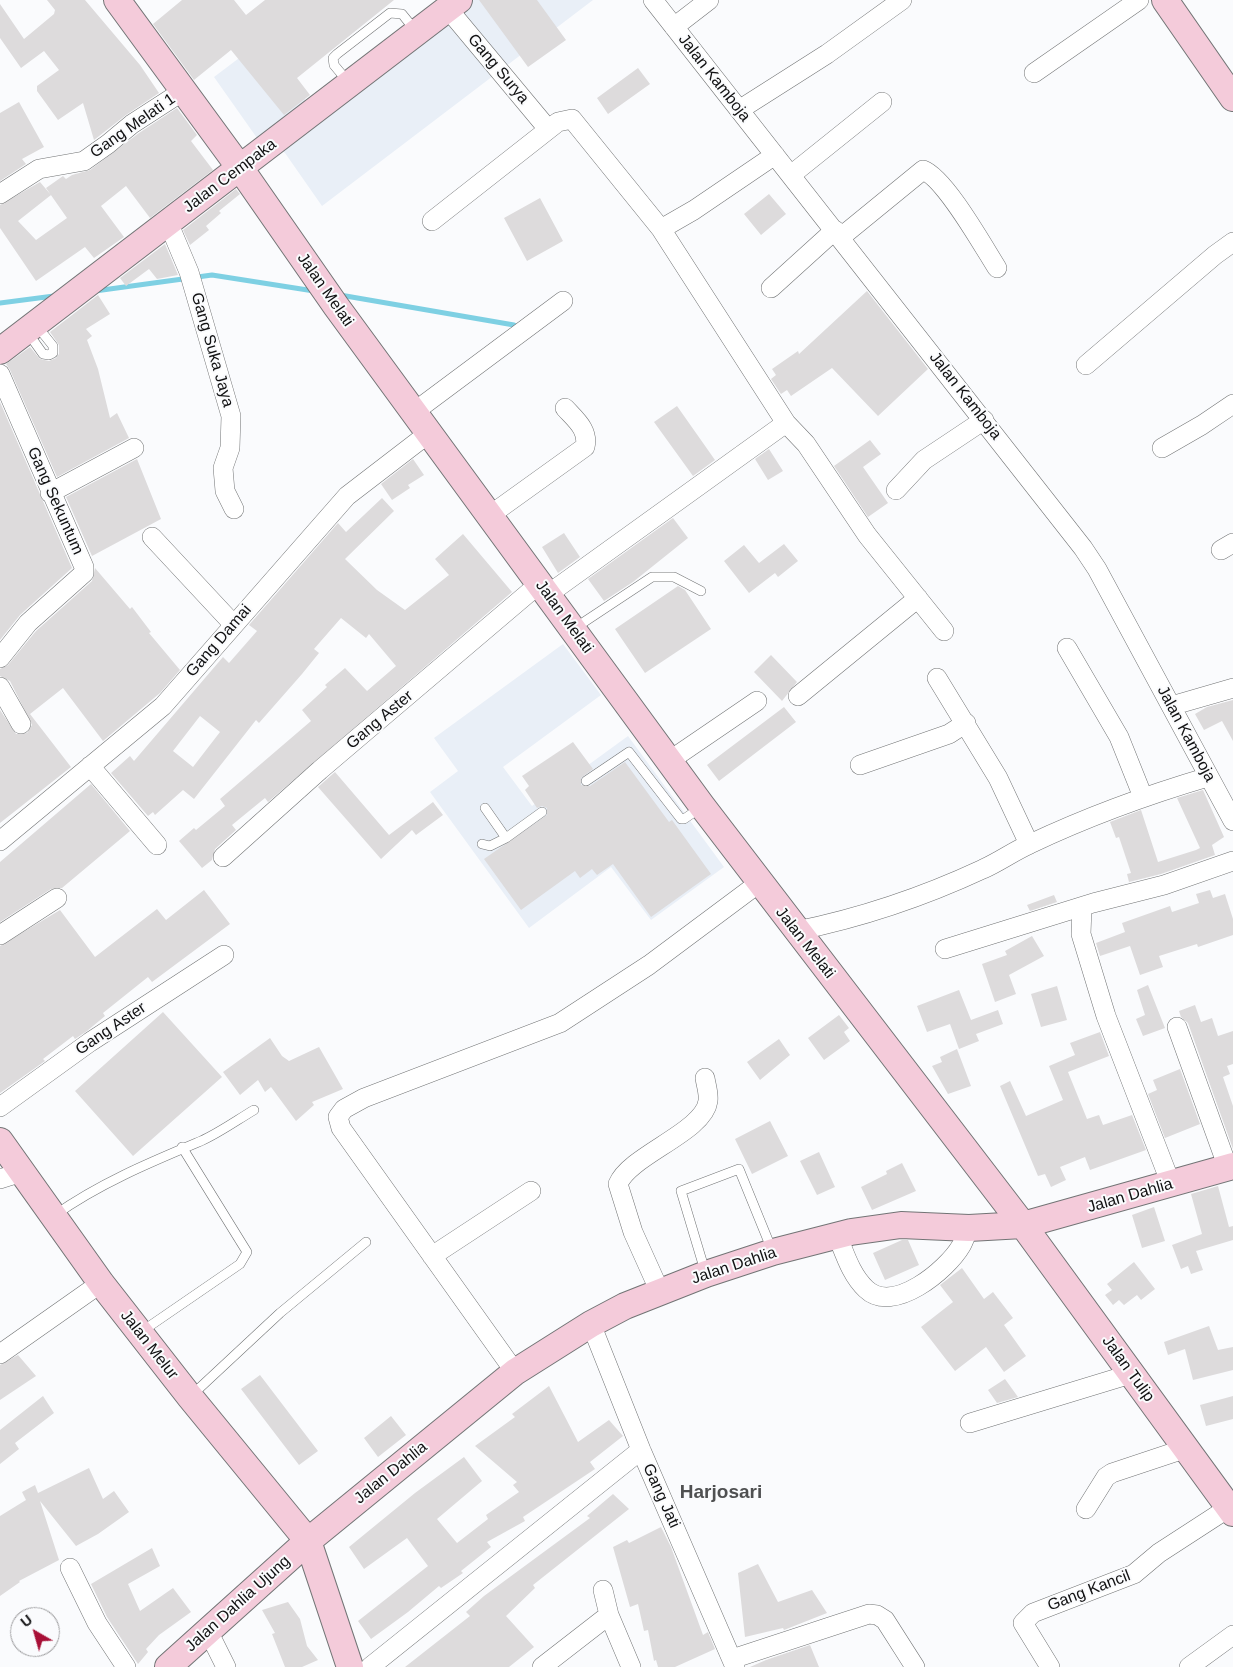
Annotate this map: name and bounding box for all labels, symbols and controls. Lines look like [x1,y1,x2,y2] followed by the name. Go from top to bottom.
[463,30,533,108] street label: Gang Surya
[674,30,754,126] street label: Jalan Kamboja
[87,90,179,162] street label: Gang Melati 1
[180,135,280,217] street label: Jalan Cempaka
[293,250,357,330] street label: Jalan Melati
[186,290,238,410] street label: Gang Suka Jaya
[925,348,1005,444] street label: Jalan Kamboja
[23,444,87,558] street label: Gang Sekuntum
[531,577,597,657] street label: Jalan Melati
[182,601,256,681] street label: Gang Damai
[1153,683,1219,785] street label: Jalan Kamboja
[343,687,417,753] street label: Gang Aster
[771,903,839,983] street label: Jalan Melati
[72,998,150,1060] street label: Gang Aster
[1085,1175,1175,1217] street label: Jalan Dahlia
[689,1243,779,1289] street label: Jalan Dahlia
[116,1307,182,1383] street label: Jalan Melur
[1098,1332,1158,1406] street label: Jalan Tulip
[351,1438,431,1508] street label: Jalan Dahlia
[638,1461,684,1531] street label: Gang Jati
[680,1482,762,1504] district label: Harjosari
[182,1552,294,1656] street label: Jalan Dahlia Ujung
[1045,1566,1133,1616] street label: Gang Kancil
[10,1607,60,1657] north arrow
[17,1612,35,1630] text: U

